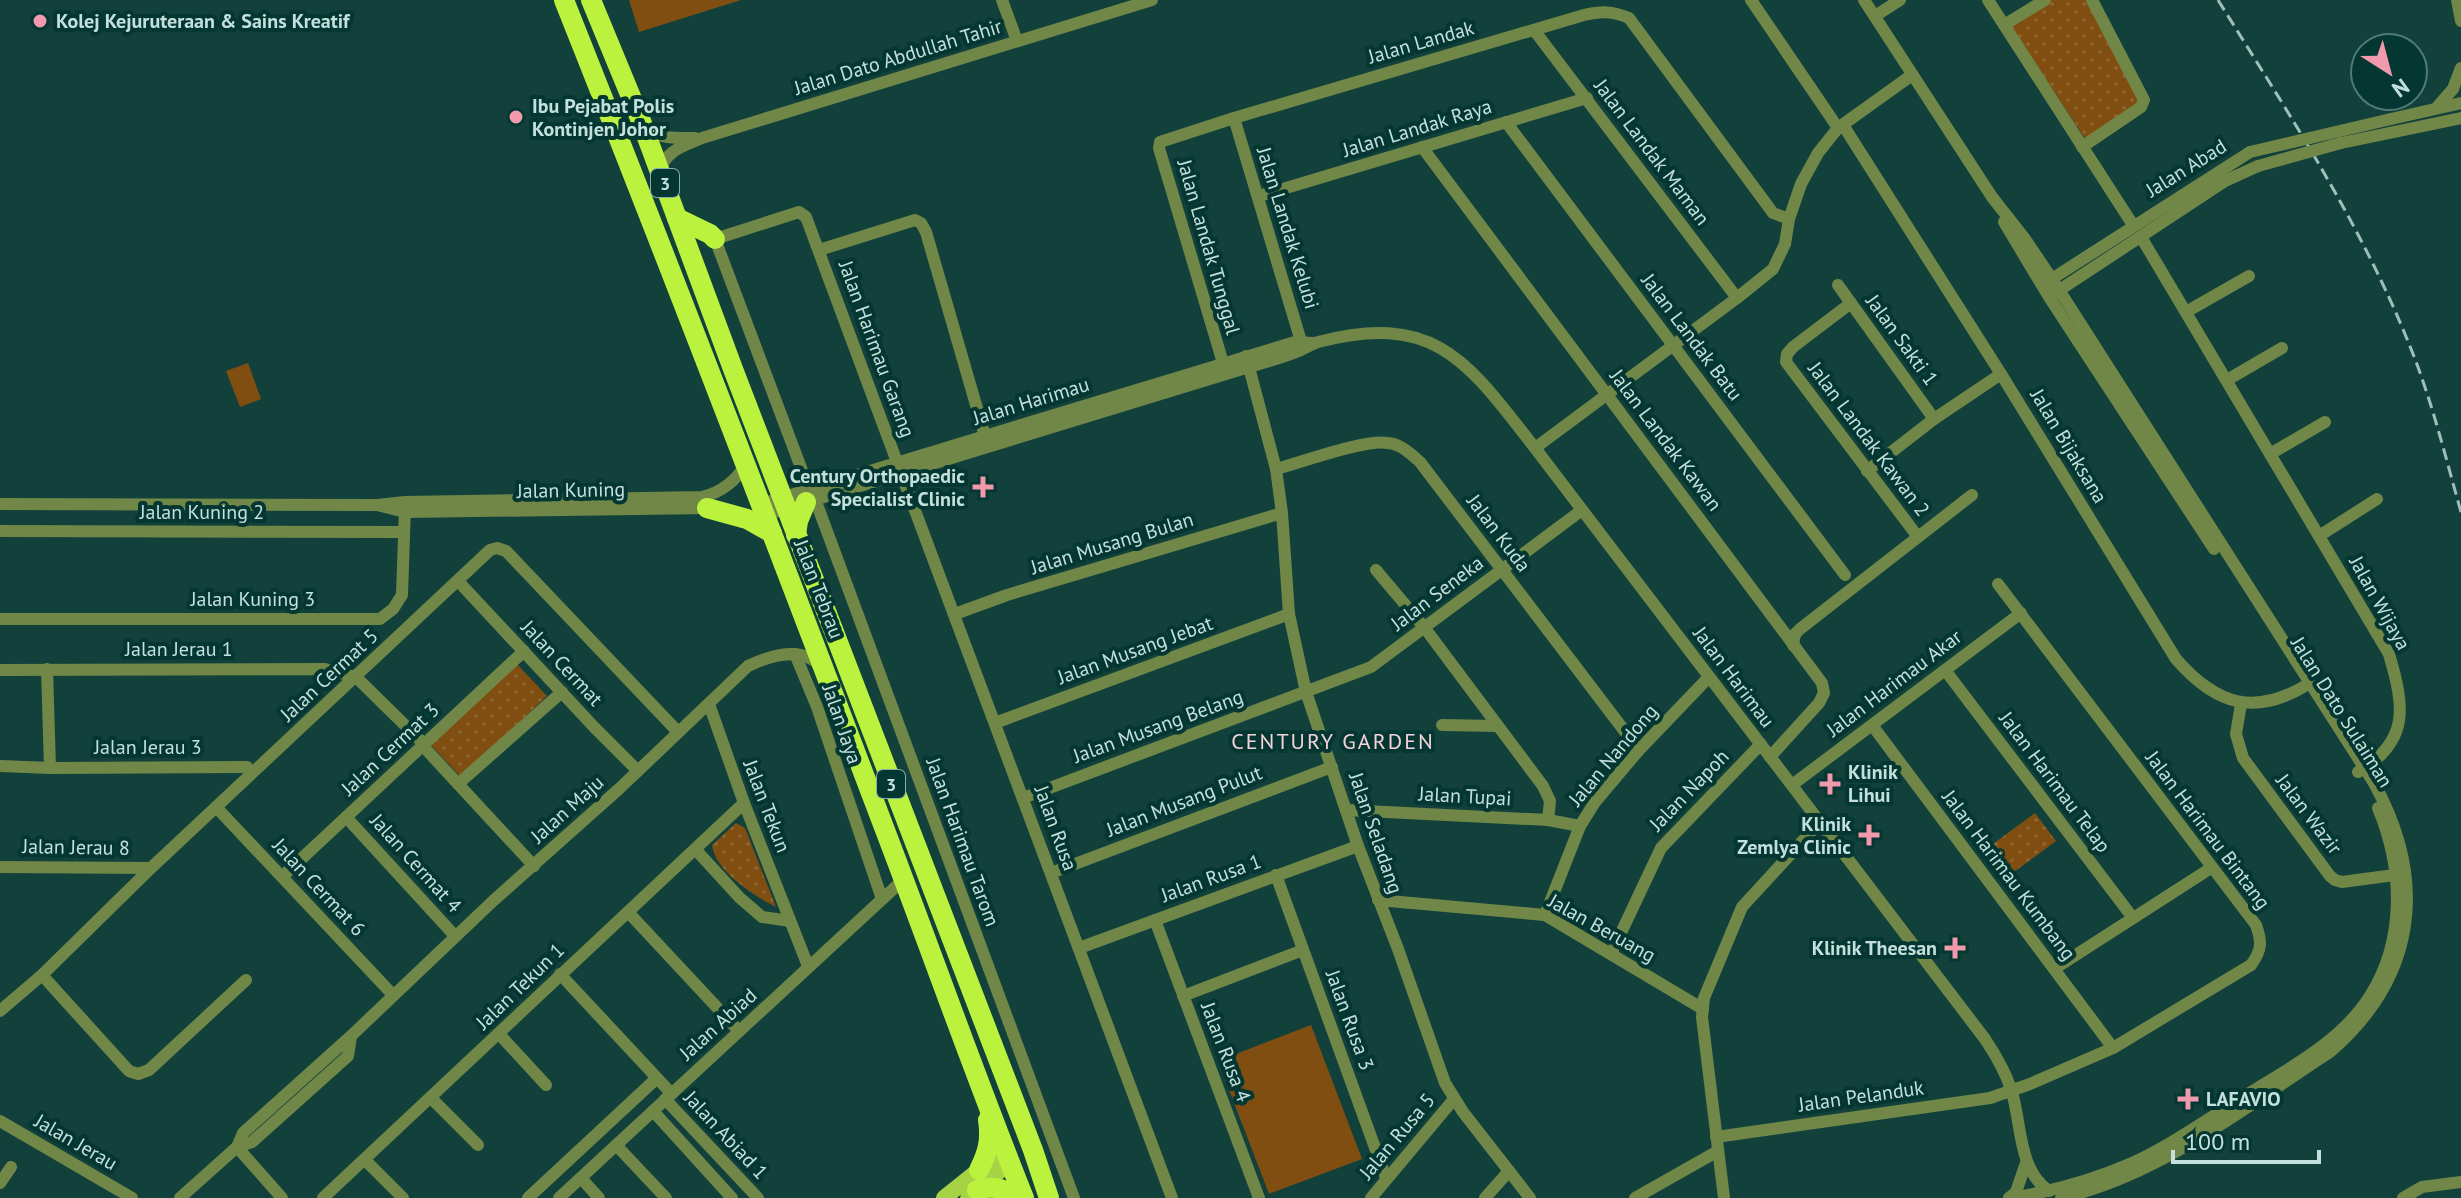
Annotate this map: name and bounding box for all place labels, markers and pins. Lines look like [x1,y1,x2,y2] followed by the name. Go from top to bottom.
[56,8,351,34] place label: Kolej Kejuruteraan & Sains Kreatif
[31,12,49,30] marker: Kolej Kejuruteraan & Sains Kreatif
[532,93,674,142] place label: Ibu Pejabat Polis Kontinjen Johor
[507,108,525,126] marker: Ibu Pejabat Polis Kontinjen Johor
[790,463,965,512] place label: Century Orthopaedic Specialist Clinic
[972,476,994,498] marker: Century Orthopaedic Specialist Clinic
[1848,759,1898,808] place label: Klinik Lihui
[1819,773,1841,795] marker: Klinik Lihui
[1737,811,1851,860] place label: Klinik Zemlya Clinic
[1858,824,1880,846] marker: Klinik Zemlya Clinic
[1812,935,1937,961] place label: Klinik Theesan
[1944,937,1966,959] marker: Klinik Theesan
[2206,1086,2281,1112] place label: LAFAVIO
[2177,1088,2199,1110] marker: LAFAVIO

